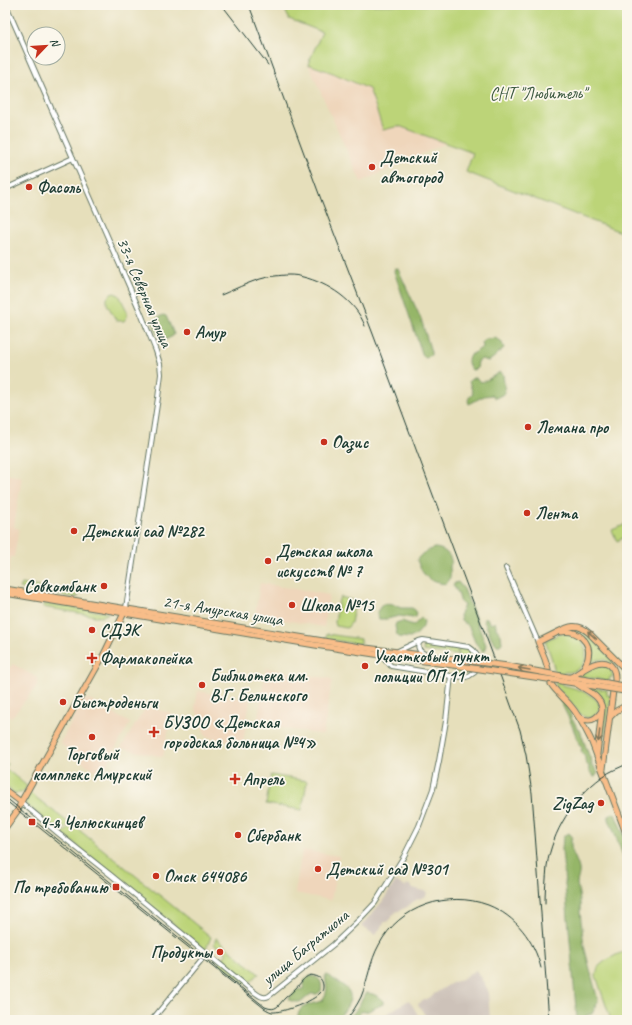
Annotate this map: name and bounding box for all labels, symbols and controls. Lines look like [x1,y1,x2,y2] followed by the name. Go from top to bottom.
[26,26,66,66] north arrow
[47,36,64,50] text: N
[490,83,590,104] park label: СНТ "Любитель"
[380,147,444,188] place label: Детский автогород
[367,162,377,172] marker: Детский автогород
[37,177,81,198] place label: Фасоль
[24,182,34,192] marker: Фасоль
[112,234,178,351] street label: 33-я Северная улица
[195,322,226,343] place label: Амур
[182,327,192,337] marker: Амур
[536,417,610,438] place label: Лемана про
[523,422,533,432] marker: Лемана про
[332,432,370,454] place label: Оазис
[319,437,329,447] marker: Оазис
[535,503,579,524] place label: Лента
[522,508,532,518] marker: Лента
[82,521,205,542] place label: Детский сад №282
[69,526,79,536] marker: Детский сад №282
[276,541,373,582] place label: Детская школа искусств № 7
[263,556,273,566] marker: Детская школа искусств № 7
[24,576,97,597] place label: Совкомбанк
[99,581,109,591] marker: Совкомбанк
[161,591,286,631] street label: 21-я Амурская улица
[300,595,375,616] place label: Школа №15
[287,600,297,610] marker: Школа №15
[100,620,142,641] place label: СДЭК
[87,625,97,635] marker: СДЭК
[586,631,597,640] one-way arrow
[373,646,490,687] place label: Участковый пункт полиции ОП 11
[100,648,193,669] place label: Фармакопейка
[87,653,97,663] marker: Фармакопейка
[360,661,370,671] marker: Участковый пункт полиции ОП 11
[210,665,308,706] place label: Библиотека им. В.Г. Белинского
[518,665,531,673] one-way arrow
[197,680,207,690] marker: Библиотека им. В.Г. Белинского
[71,692,159,713] place label: Быстроденьги
[58,697,68,707] marker: Быстроденьги
[163,712,316,753] place label: БУЗОО «Детская городская больница №4»
[148,726,160,738] marker: БУЗОО «Детская городская больница №4»
[595,729,602,742] one-way arrow
[87,732,97,742] marker: Торговый комплекс Амурский
[33,744,153,785] place label: Торговый комплекс Амурский
[243,769,285,790] place label: Апрель
[230,774,240,784] marker: Апрель
[553,793,595,814] place label: ZigZag
[596,798,606,808] marker: ZigZag
[40,812,146,833] place label: 4-я Челюскинцев
[27,817,37,827] marker: 4-я Челюскинцев
[246,825,301,846] place label: Сбербанк
[233,830,243,840] marker: Сбербанк
[326,859,450,880] place label: Детский сад №301
[313,864,323,874] marker: Детский сад №301
[164,866,247,887] place label: Омск 644086
[151,871,161,881] marker: Омск 644086
[13,877,109,898] place label: По требованию
[111,882,121,892] marker: По требованию
[257,904,354,990] street label: улица Багратиона
[151,942,214,963] place label: Продукты
[215,947,225,957] marker: Продукты

